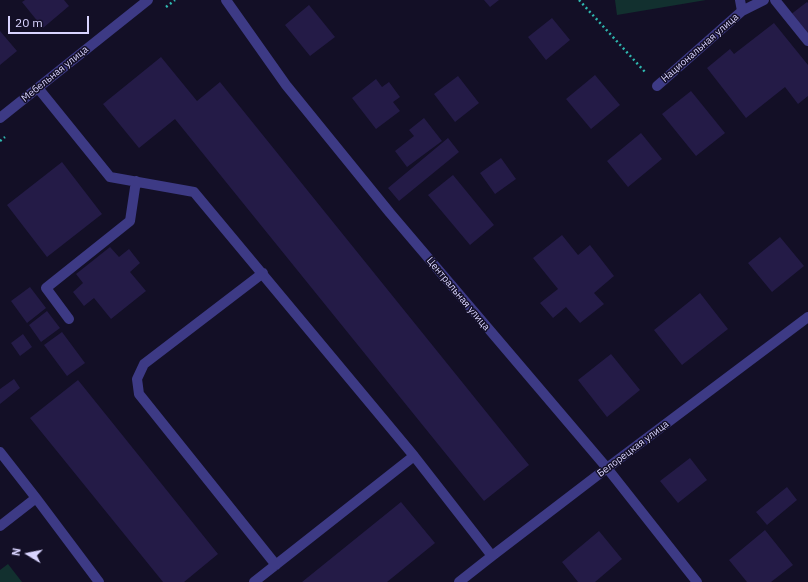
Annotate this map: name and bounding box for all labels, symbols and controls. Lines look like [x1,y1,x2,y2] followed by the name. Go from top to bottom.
[10,8,91,34] scale bar
[659,11,741,85] street label: Национальная улица
[15,15,43,30] text: 20 m
[19,43,91,105] street label: Мебельная улица
[424,255,492,333] street label: Центральная улица
[595,418,671,480] street label: Белорецкая улица
[8,534,48,574] north arrow
[9,547,24,557] text: N

